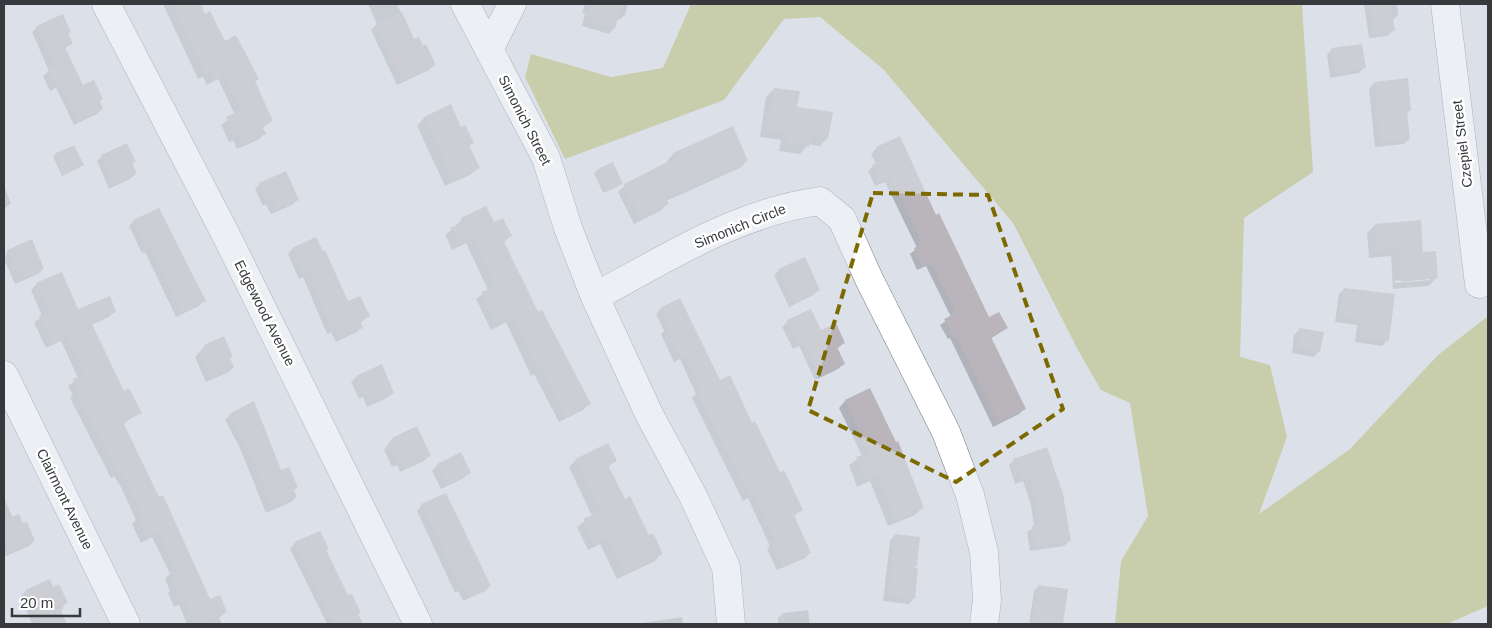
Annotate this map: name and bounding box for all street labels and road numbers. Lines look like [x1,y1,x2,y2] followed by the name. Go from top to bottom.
[495,72,555,168] street label: Simonich Street
[1449,99,1475,189] street label: Czepiel Street
[692,200,788,252] street label: Simonich Circle
[231,257,299,369] street label: Edgewood Avenue
[34,446,96,552] street label: Clairmont Avenue

